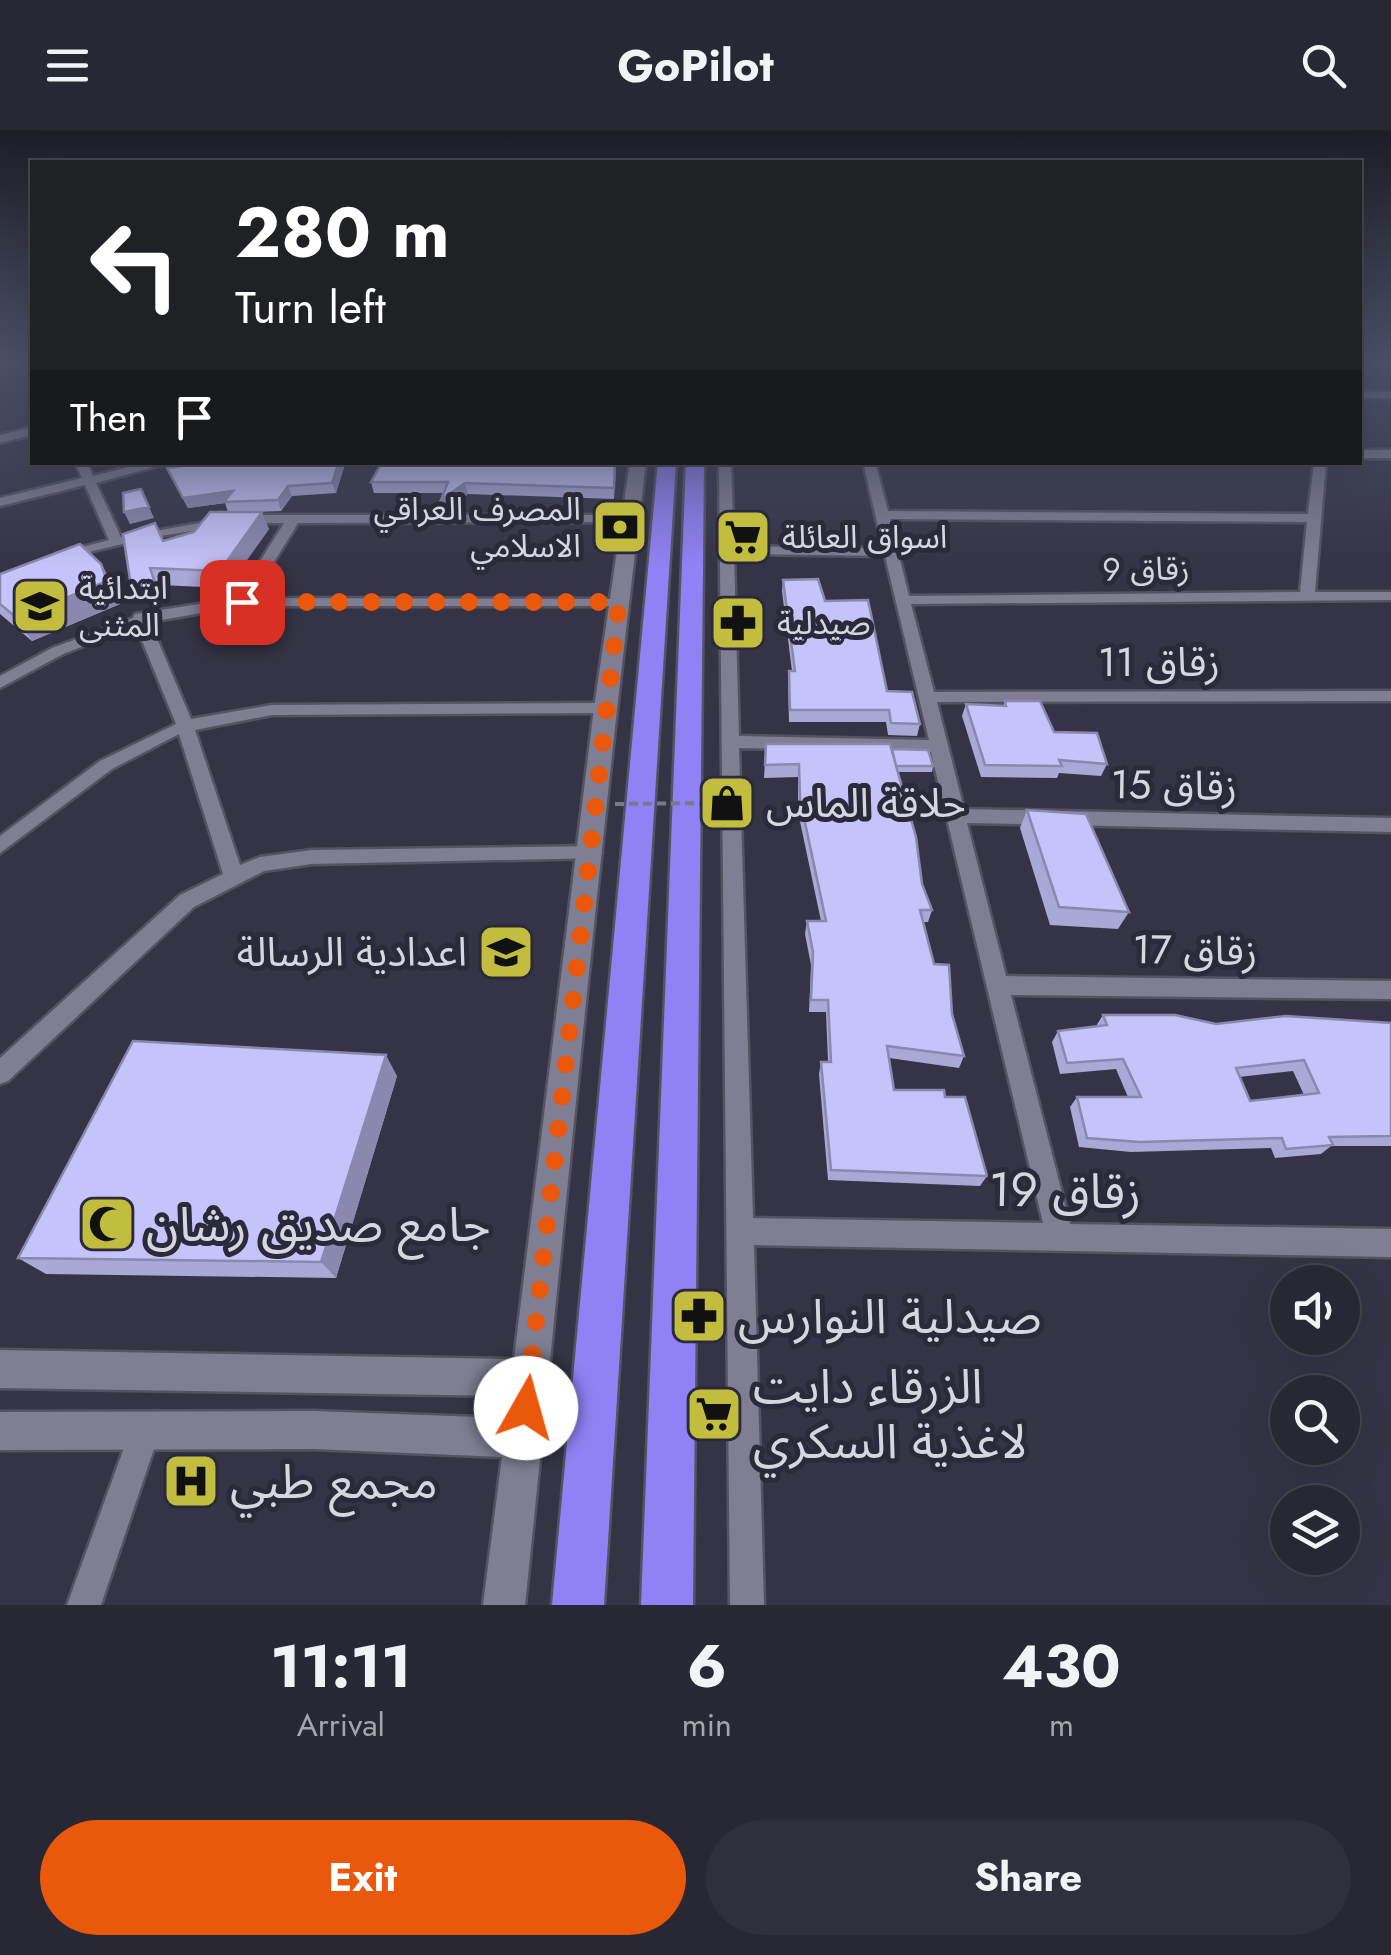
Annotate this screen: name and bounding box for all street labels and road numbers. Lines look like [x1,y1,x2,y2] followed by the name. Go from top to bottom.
[1102,545,1190,593] street label: زقاق 9
[1098,633,1220,691] street label: زقاق 11
[1110,755,1238,815] street label: زقاق 15
[1132,920,1258,980] street label: زقاق 17
[988,1155,1142,1226] street label: زقاق 19

